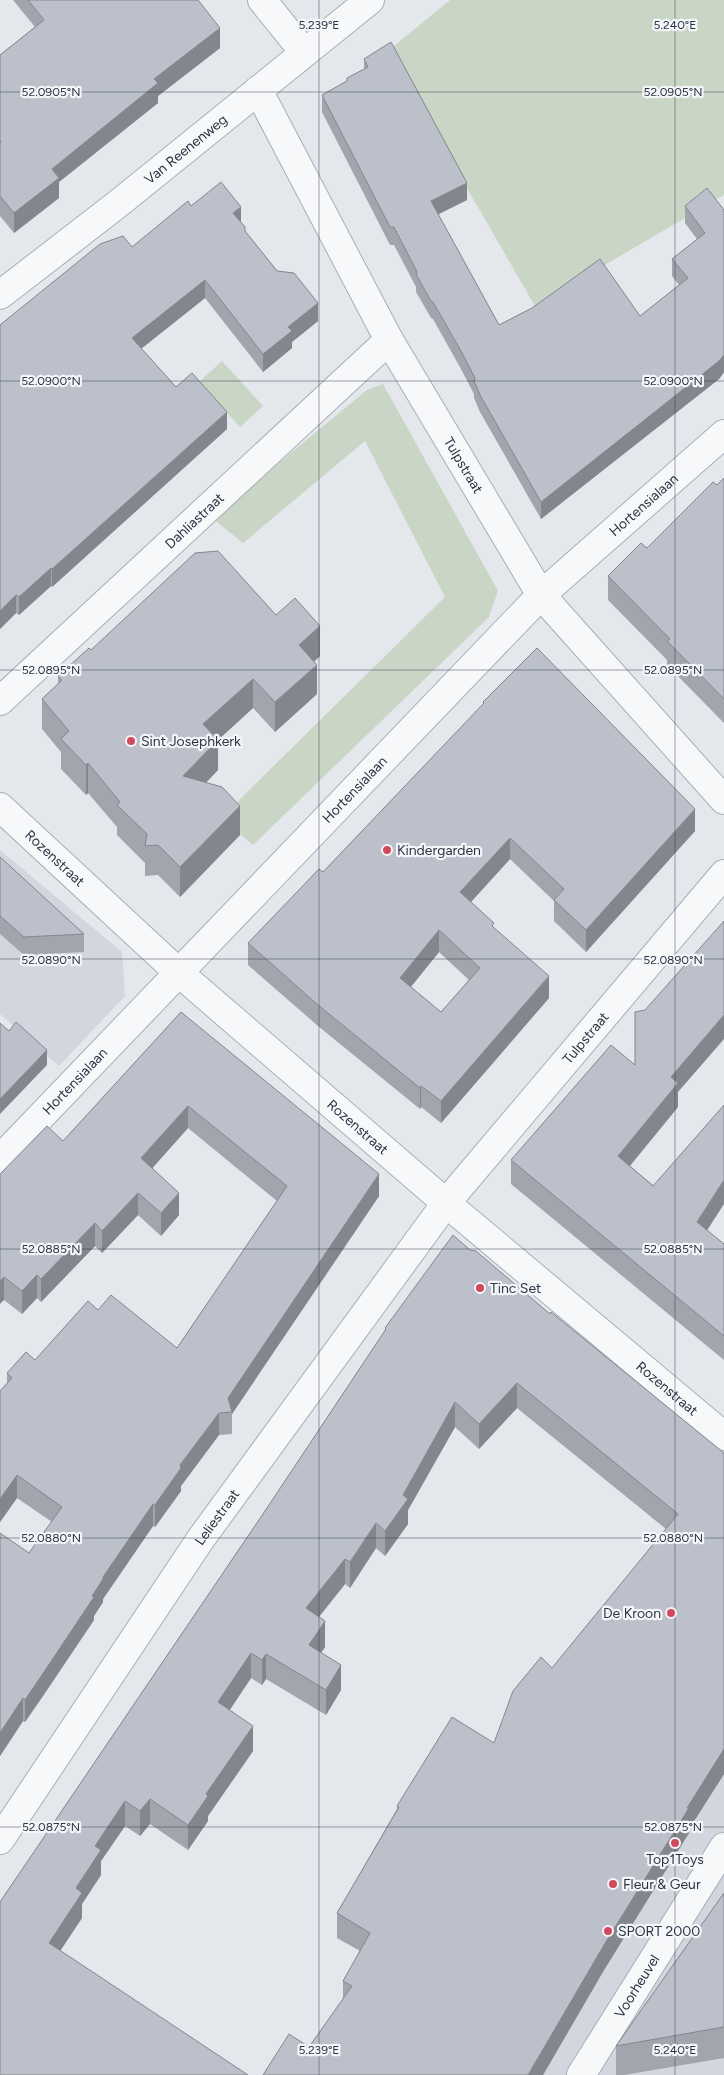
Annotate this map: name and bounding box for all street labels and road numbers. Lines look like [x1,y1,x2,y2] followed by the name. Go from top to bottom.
[141,111,231,188] street label: Van Reenenweg
[440,434,486,497] street label: Tulpstraat
[606,470,682,540] street label: Hortensialaan
[162,490,228,553] street label: Dahliastraat
[319,753,391,827] street label: Hortensialaan
[21,826,88,890] street label: Rozenstraat
[559,1009,613,1067] street label: Tulpstraat
[39,1044,111,1118] street label: Hortensialaan
[323,1096,392,1158] street label: Rozenstraat
[632,1358,701,1419] street label: Rozenstraat
[191,1486,243,1548] street label: Leliestraat
[611,1952,663,2021] street label: Voorheuvel

